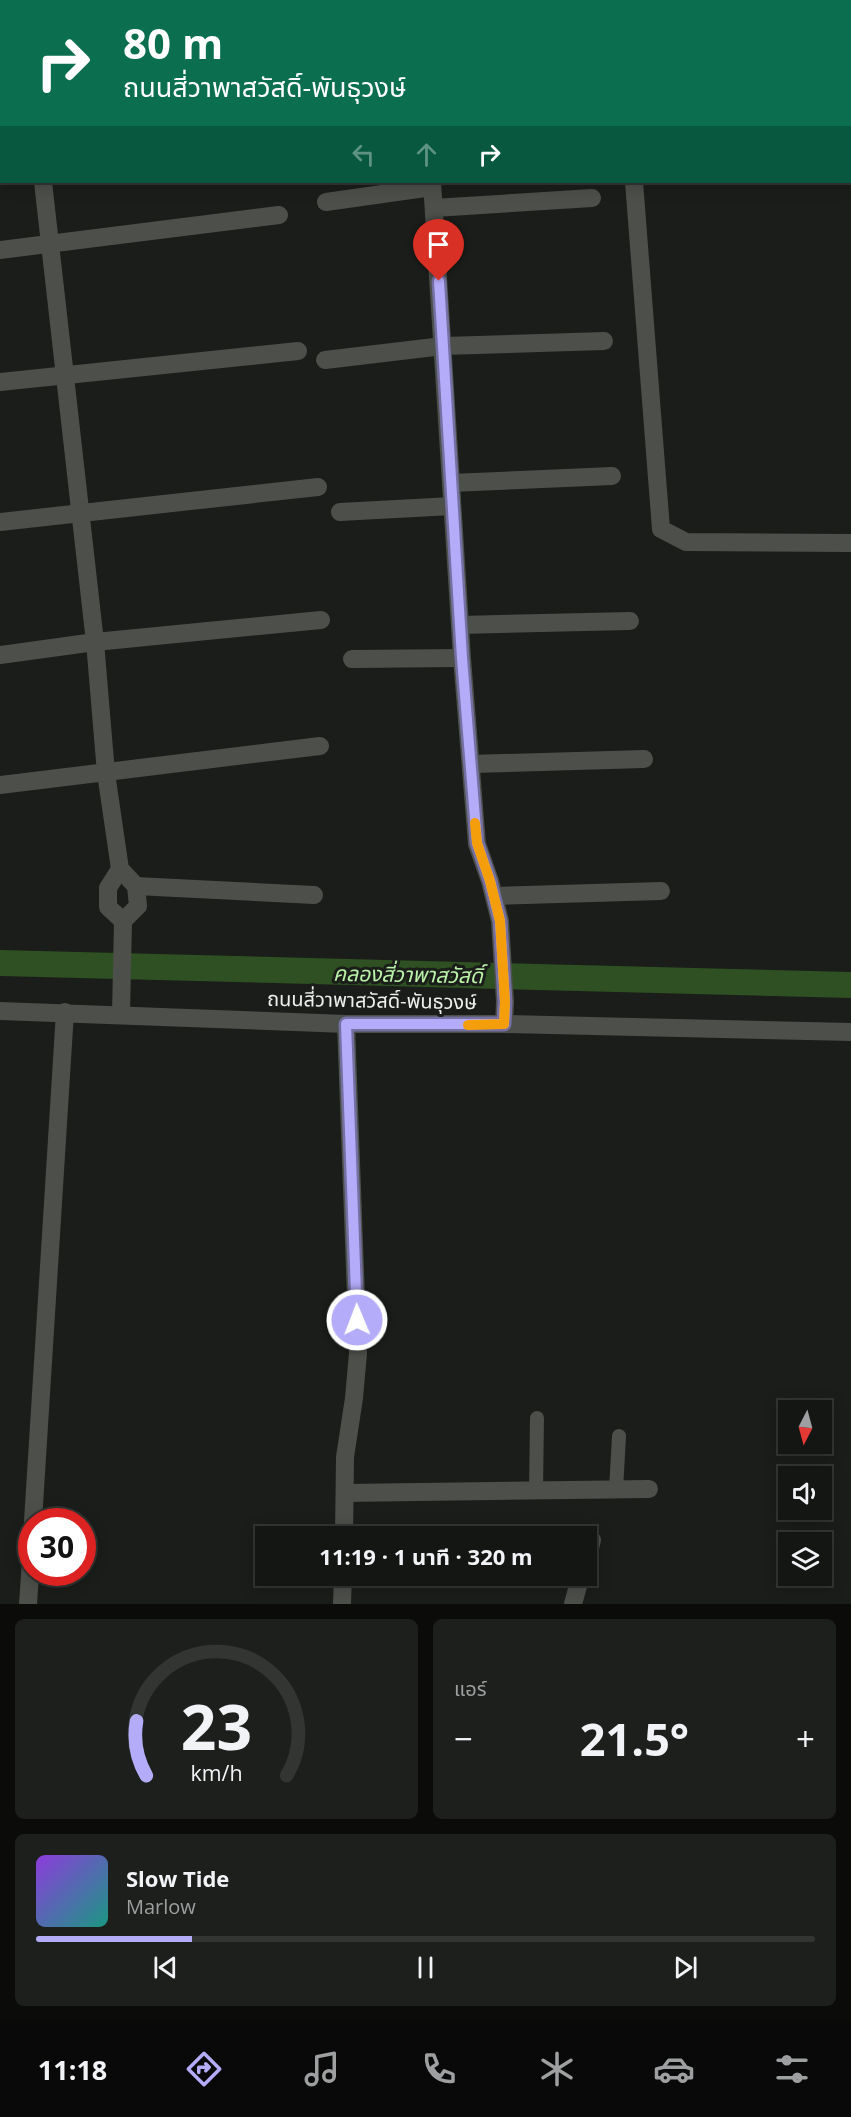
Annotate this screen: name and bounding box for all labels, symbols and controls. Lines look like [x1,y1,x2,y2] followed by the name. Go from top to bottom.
[123,14,223,71] text: 80 m
[24,24,102,102] icon: right
[123,68,406,105] text: ถนนสี่วาพาสวัสดิ์-พันธุวงษ์
[347,138,380,171] icon: left
[410,138,443,171] icon: ahead
[473,138,506,171] icon: right
[413,219,464,281] pin
[422,228,455,261] icon: arrive
[333,959,488,989] water label: คลองสี่วาพาสวัสดิ์
[267,985,477,1015] street label: ถนนสี่วาพาสวัสดิ์-พันธุวงษ์
[325,1288,389,1352] position arrow
[778,1400,832,1454] north arrow
[778,1400,832,1586] map controls
[778,1466,832,1520] button: sound
[18,1508,96,1586] speed limit sign: 30
[778,1532,832,1586] button: layers
[319,1541,533,1571] text: 11:19 · 1 นาที · 320 m
[454,1675,486,1702] text: แอร์
[181,1683,252,1768] text: 23
[580,1708,689,1769] text: 21.5°
[454,1716,473,1761] text: −
[796,1716,815,1761] text: +
[190,1758,243,1787] text: km/h
[126,1863,229,1893] text: Slow Tide
[126,1893,196,1920] text: Marlow
[149,1951,182,1984] icon: previous
[409,1951,442,1984] icon: pause
[669,1951,702,1984] icon: next
[183,2048,225,2090] icon: directions
[301,2048,343,2090] icon: music
[418,2048,460,2090] icon: phone
[536,2048,578,2090] icon: climate
[653,2048,695,2090] icon: car
[771,2048,813,2090] icon: filters
[38,2051,107,2088] text: 11:18

